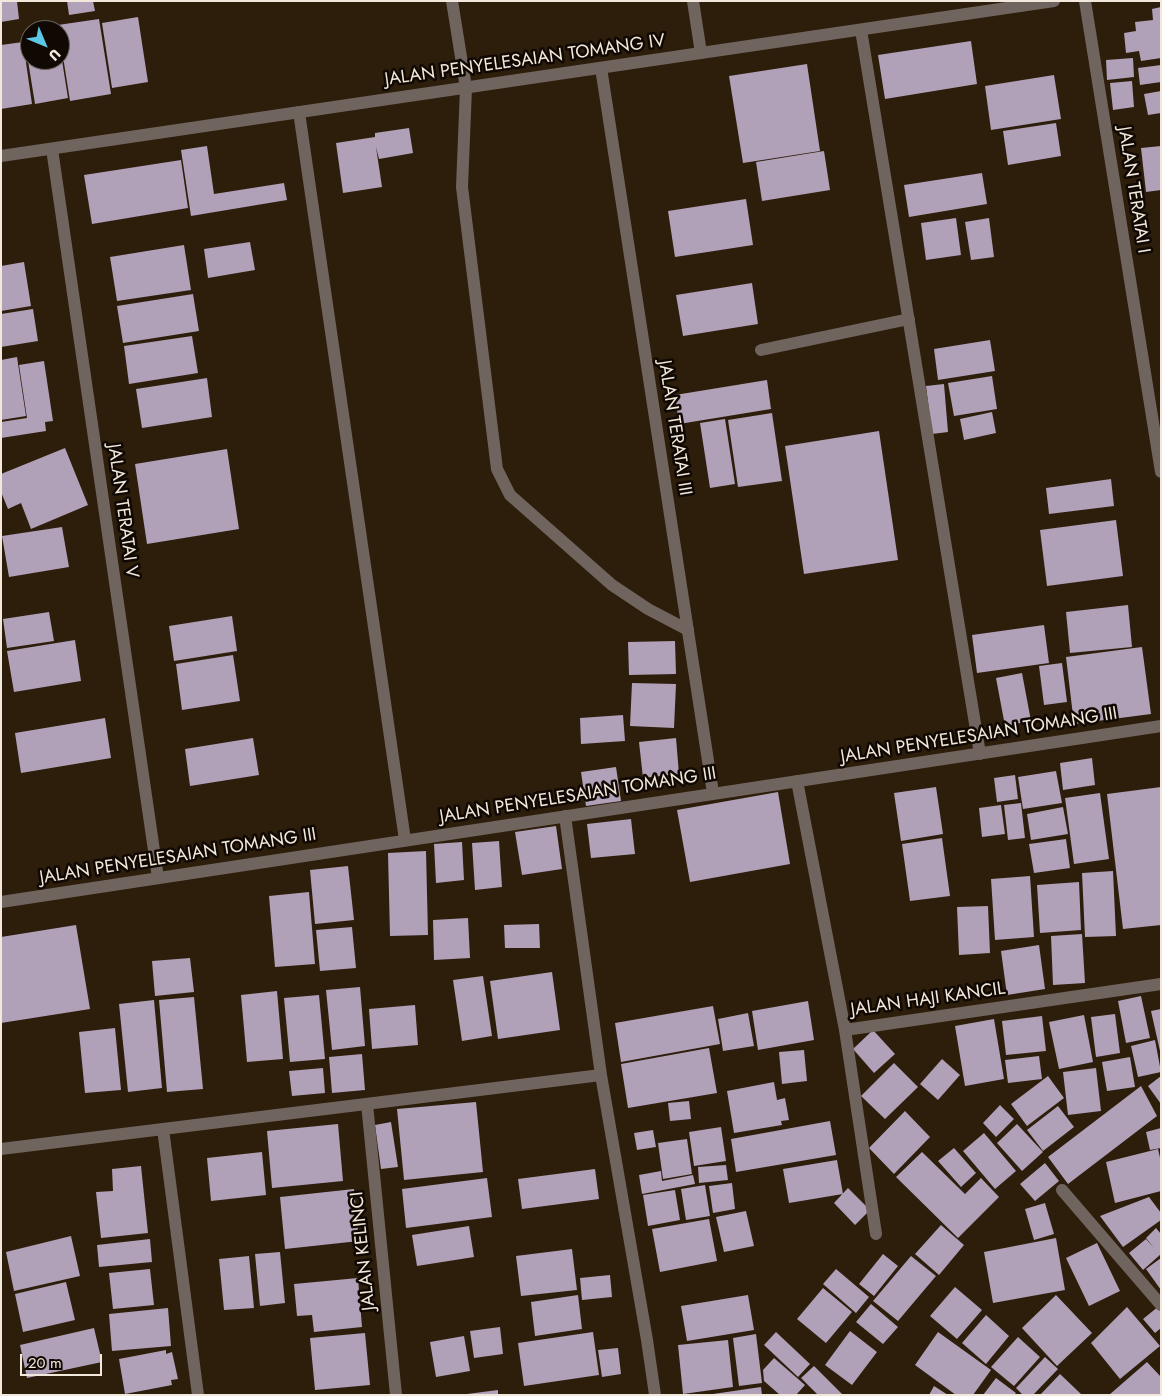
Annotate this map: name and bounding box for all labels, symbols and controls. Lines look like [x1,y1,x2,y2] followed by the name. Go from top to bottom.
[20,20,70,70] north arrow
[383,31,667,91] street label: JALAN PENYELESAIAN TOMANG IV
[44,44,65,65] text: U
[1112,125,1154,255] street label: JALAN TERATAI I
[653,359,695,497] street label: JALAN TERATAI III
[102,443,142,579] street label: JALAN TERATAI V
[839,703,1119,769] street label: JALAN PENYELESAIAN TOMANG III
[438,763,718,829] street label: JALAN PENYELESAIAN TOMANG III
[38,824,318,890] street label: JALAN PENYELESAIAN TOMANG III
[849,978,1007,1022] street label: JALAN HAJI KANCIL
[347,1191,381,1311] street label: JALAN KELINCI
[22,1344,105,1376] scale bar
[28,1352,62,1374] text: 20 m

